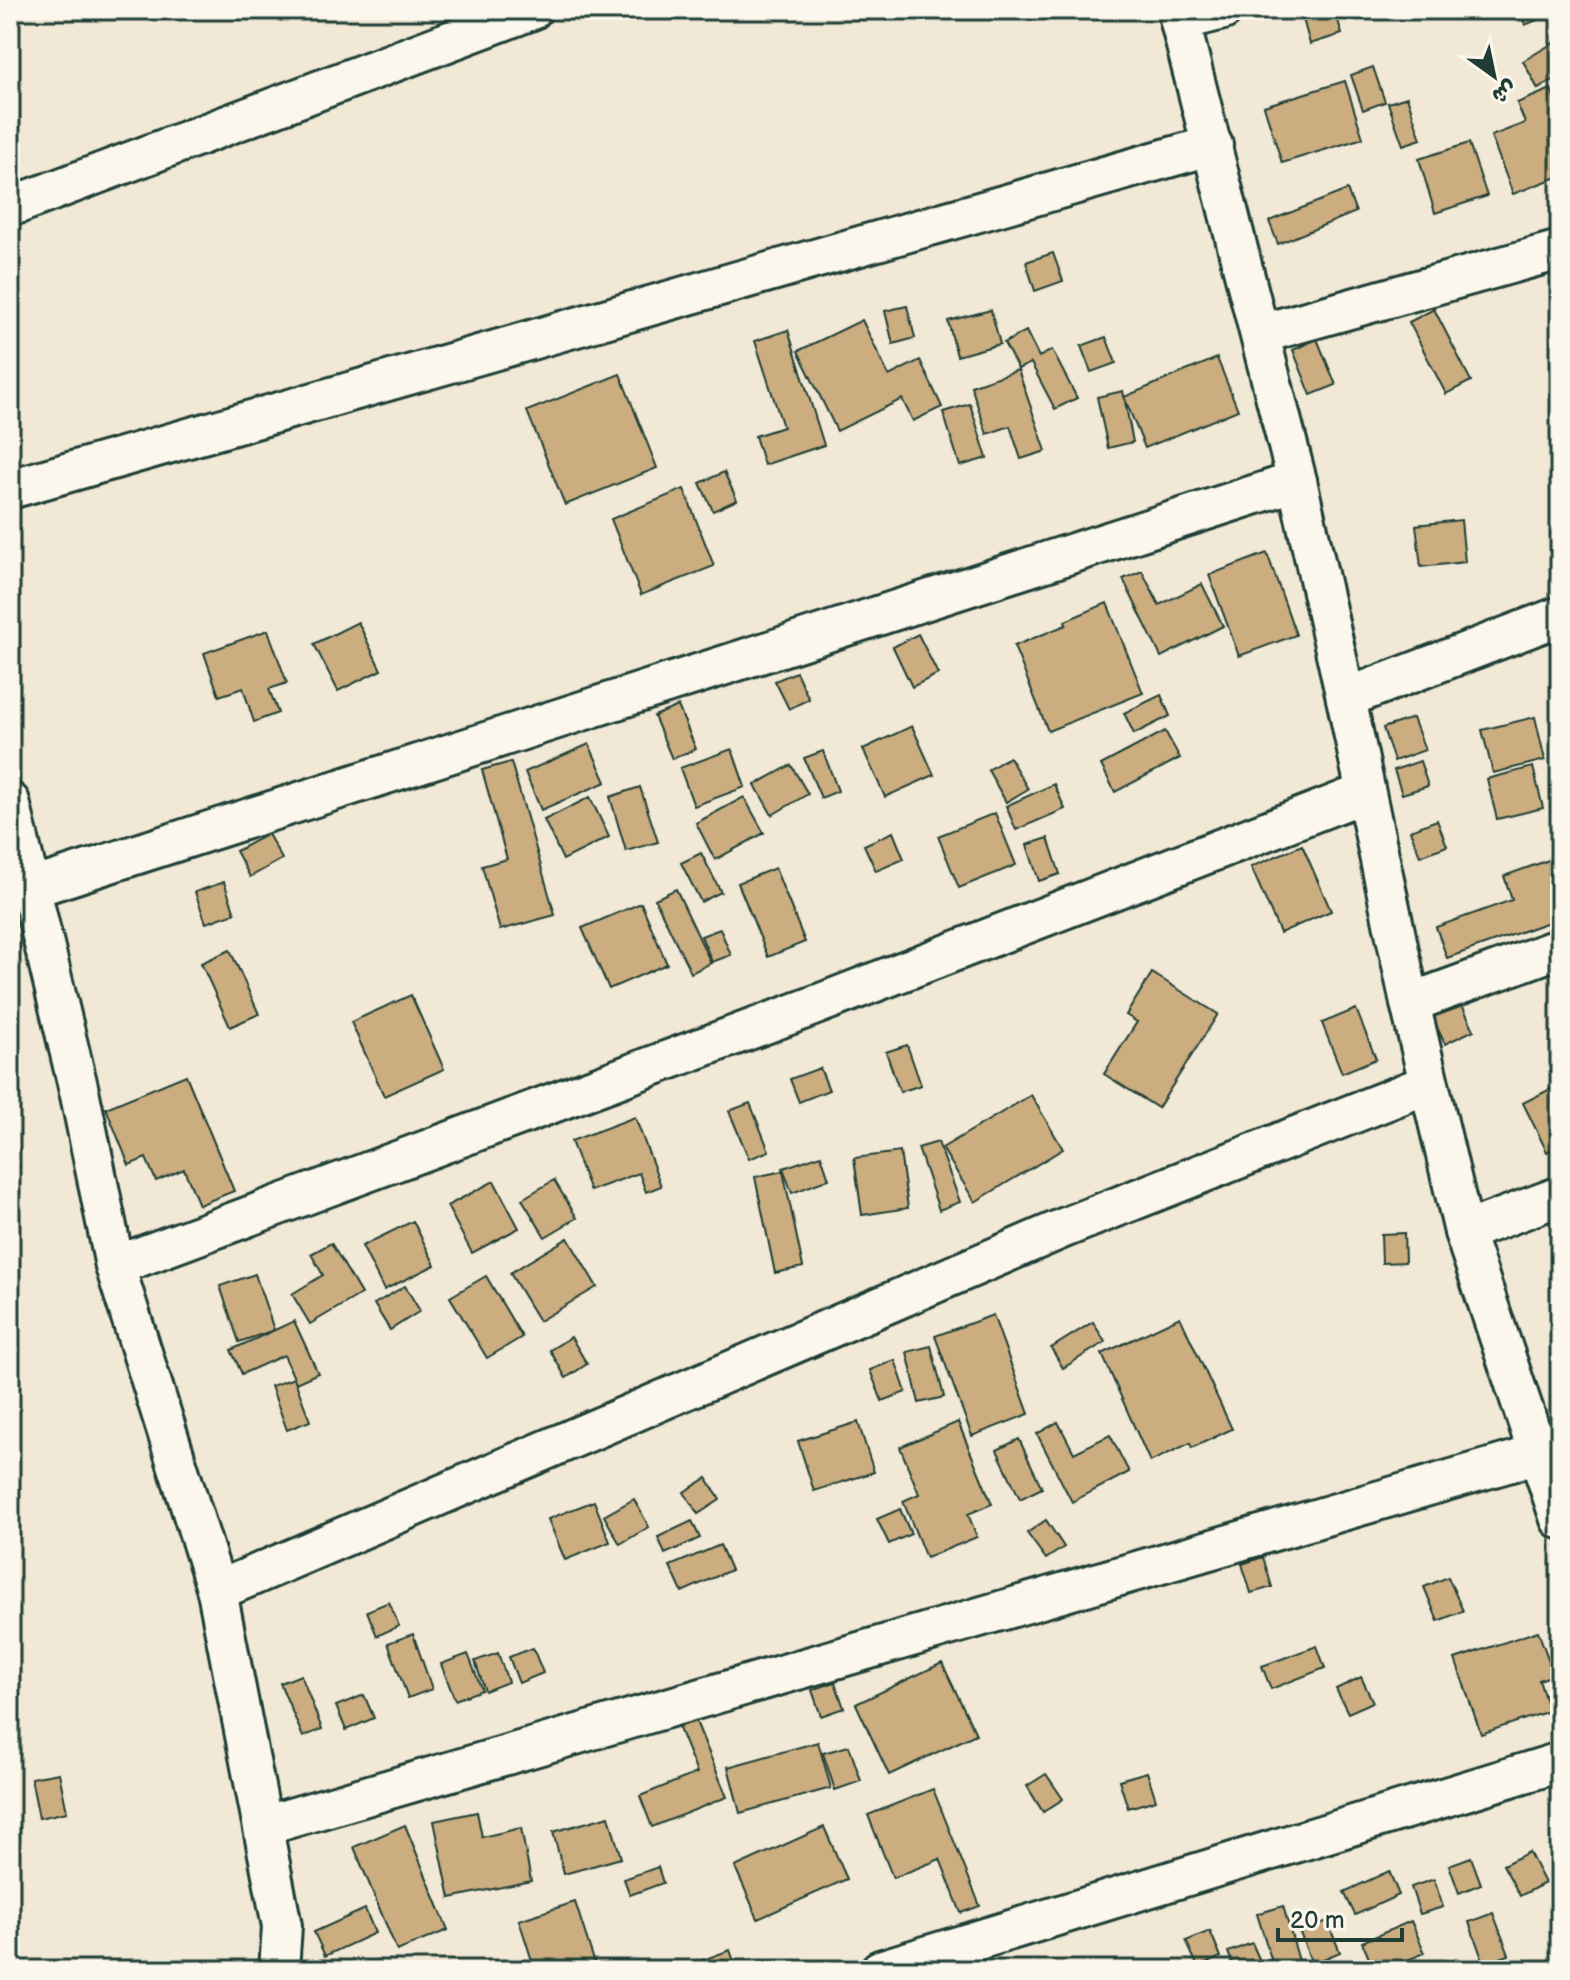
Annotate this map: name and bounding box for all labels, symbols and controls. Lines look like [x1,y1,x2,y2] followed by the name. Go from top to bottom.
[1454,36,1534,116] north arrow
[1487,74,1522,109] text: ش
[1278,1892,1402,1942] scale bar
[1290,1906,1345,1935] text: 20 m

